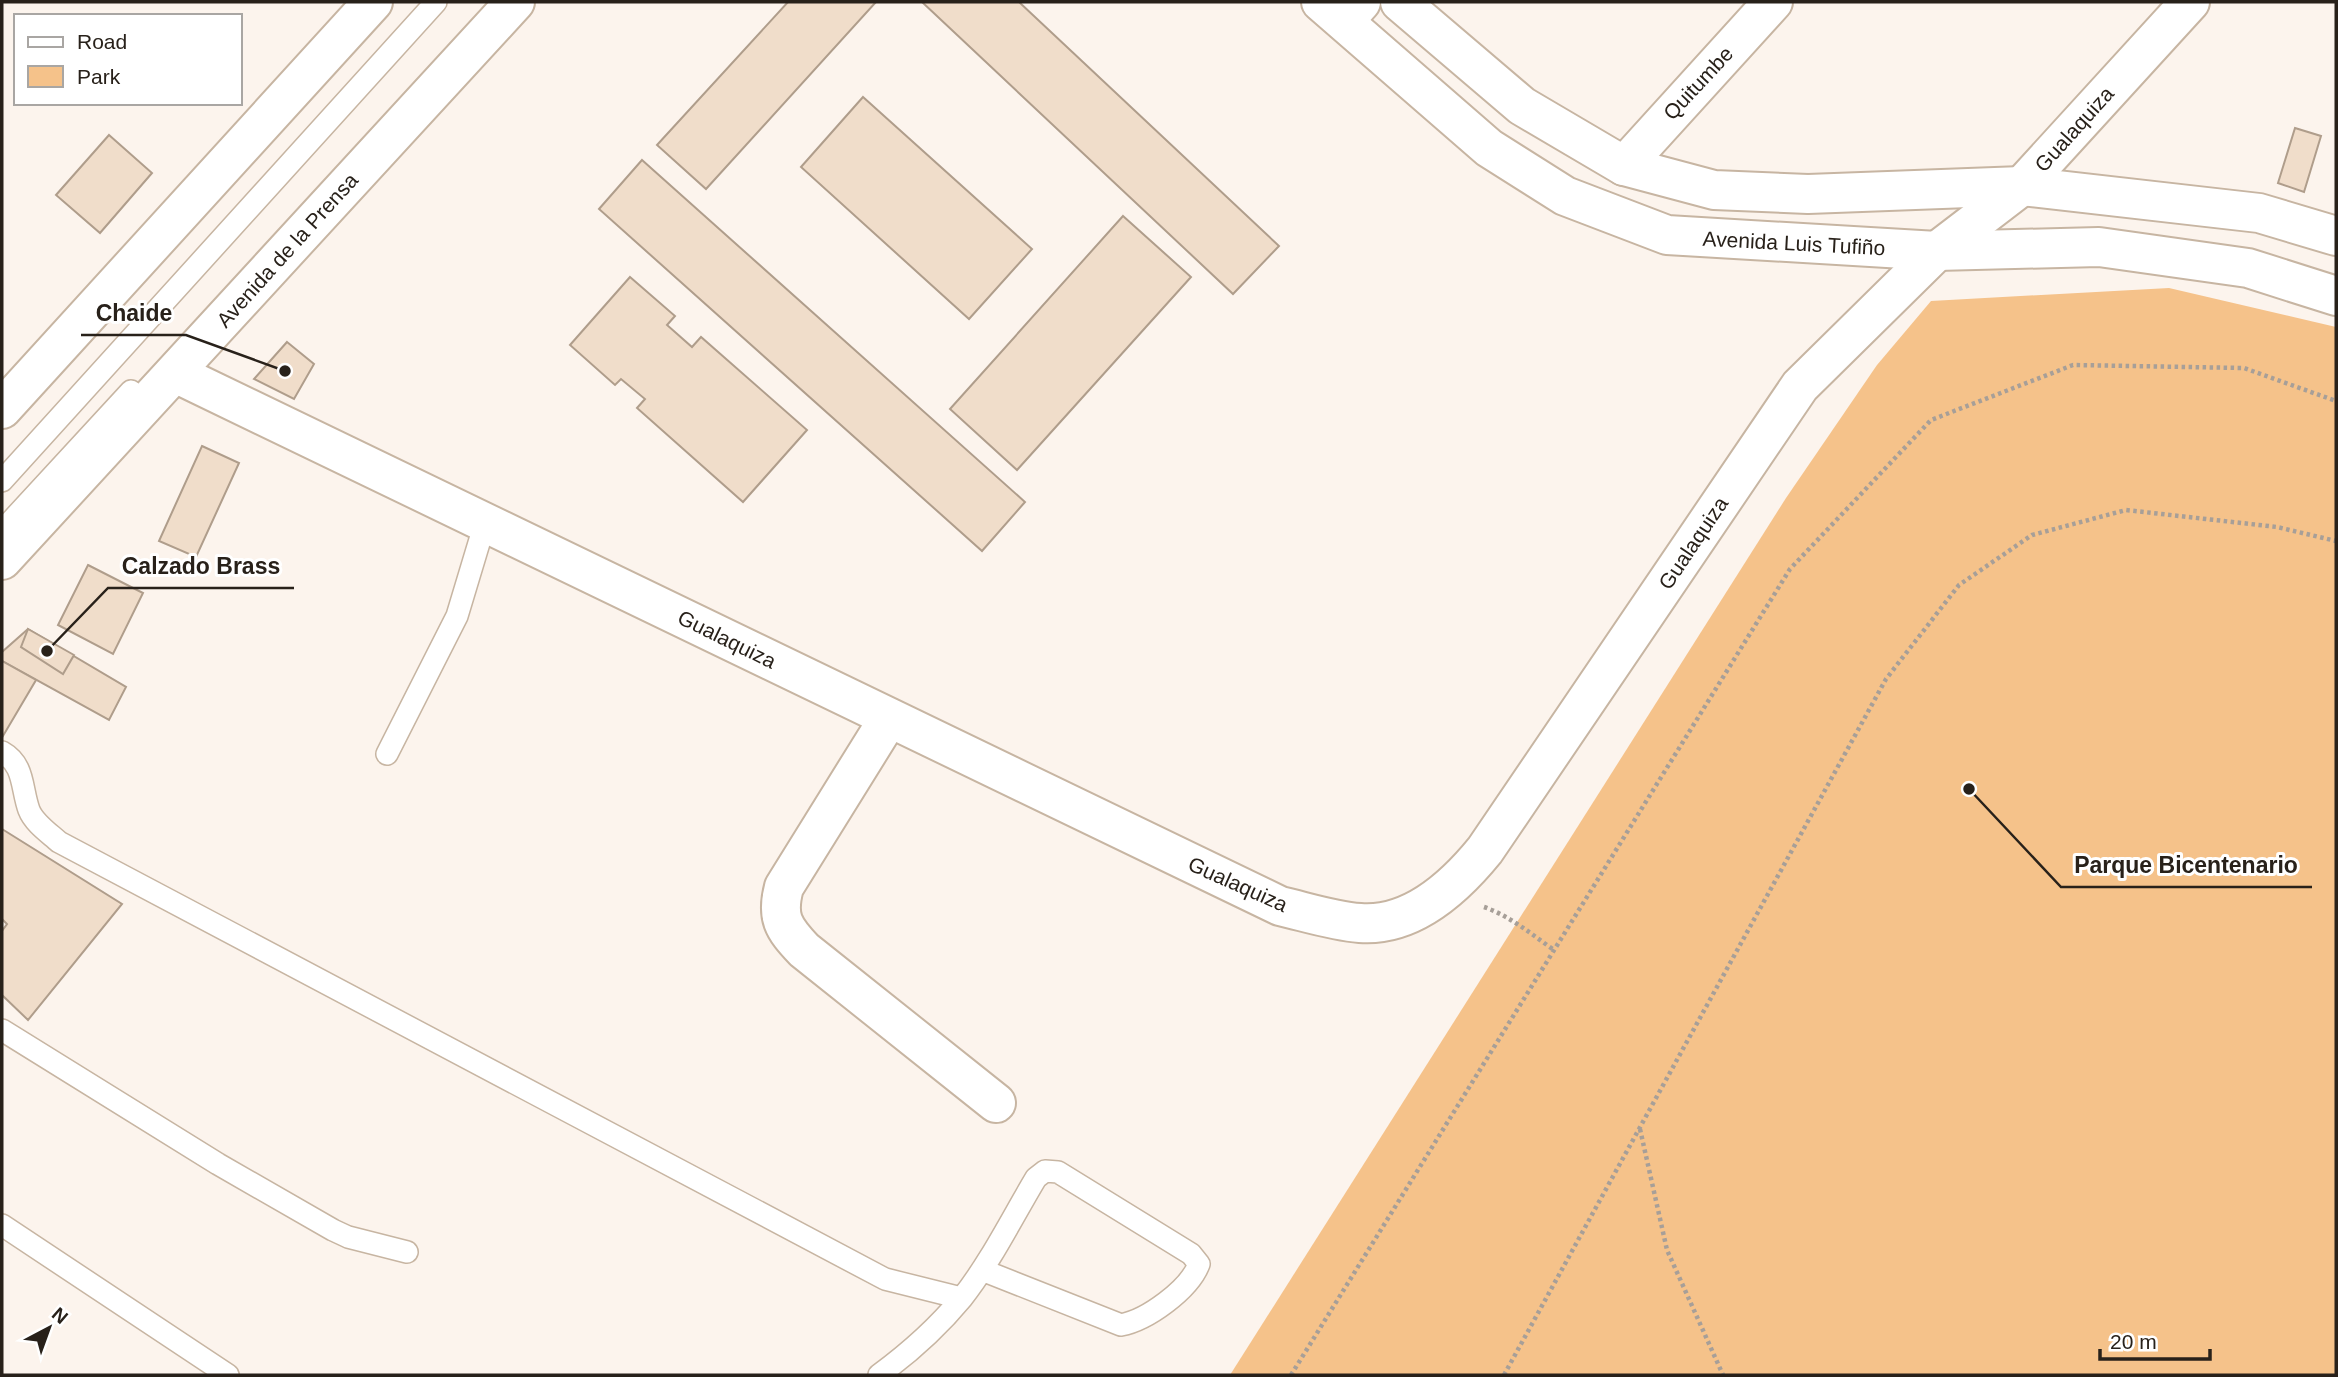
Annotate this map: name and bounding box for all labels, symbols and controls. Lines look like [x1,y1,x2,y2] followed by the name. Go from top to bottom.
[14,14,242,105] legend
[77,30,127,53] text: Road
[1659,42,1737,124] street label: Quitumbe
[77,65,121,88] text: Park
[2030,82,2118,176] street label: Gualaquiza
[212,168,362,332] street label: Avenida de la Prensa
[1702,227,1886,259] street label: Avenida Luis Tufiño
[81,291,186,335] callout: Chaide
[96,300,172,326] text: Chaide
[1654,492,1732,593] street label: Gualaquiza
[108,544,294,588] callout: Calzado Brass
[122,553,280,579] text: Calzado Brass
[674,605,780,673] street label: Gualaquiza
[2061,843,2312,887] callout: Parque Bicentenario
[1185,852,1291,916] street label: Gualaquiza
[2074,852,2298,878] text: Parque Bicentenario
[14,1293,84,1363] north arrow
[48,1303,72,1328] text: N
[2100,1318,2210,1362] scale bar
[2110,1330,2157,1353] text: 20 m

